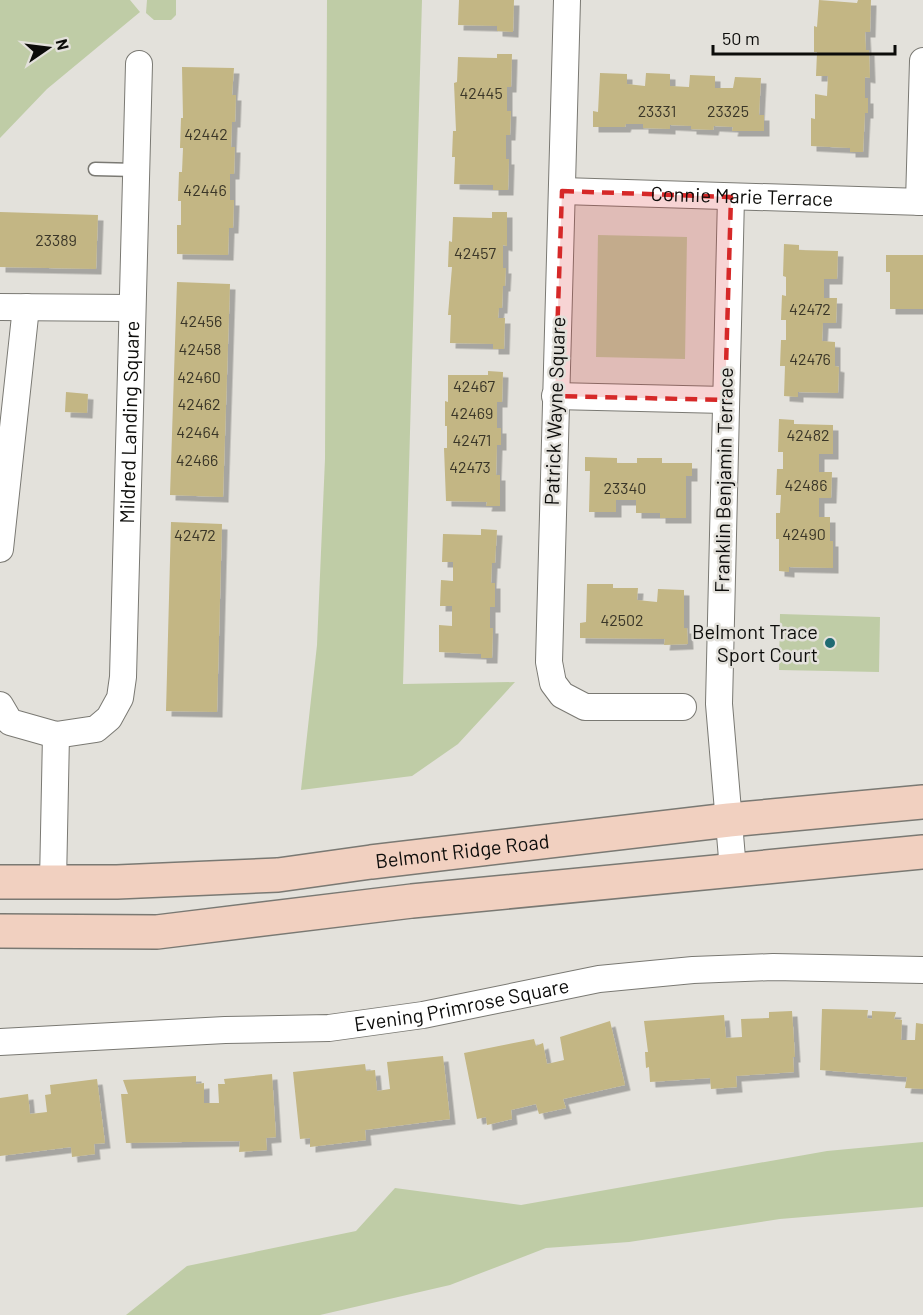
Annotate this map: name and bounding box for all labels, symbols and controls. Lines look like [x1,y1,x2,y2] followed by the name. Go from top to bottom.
[18,18,78,78] north arrow
[713,18,894,56] scale bar
[722,27,760,49] text: 50 m
[53,37,74,52] text: N
[459,83,503,102] house number: 42445
[638,101,676,120] house number: 23331
[707,101,749,120] house number: 23325
[184,124,228,143] house number: 42442
[183,180,227,199] house number: 42446
[650,181,833,210] street label: Connie Marie Terrace
[35,230,77,249] house number: 23389
[454,243,496,262] house number: 42457
[789,299,831,318] house number: 42472
[180,311,222,330] house number: 42456
[539,316,569,506] street label: Patrick Wayne Square
[114,320,143,524] street label: Mildred Landing Square
[179,339,221,358] house number: 42458
[789,349,831,368] house number: 42476
[177,367,221,386] house number: 42460
[709,367,737,593] street label: Franklin Benjamin Terrace
[453,376,495,395] house number: 42467
[177,394,221,413] house number: 42462
[451,403,493,422] house number: 42469
[176,422,220,441] house number: 42464
[786,425,830,444] house number: 42482
[453,430,491,449] house number: 42471
[176,450,218,469] house number: 42466
[449,457,491,476] house number: 42473
[785,475,827,494] house number: 42486
[604,478,646,497] house number: 23340
[782,524,826,543] house number: 42490
[174,525,216,544] house number: 42472
[600,610,644,629] house number: 42502
[692,619,818,666] place label: Belmont Trace Sport Court
[823,636,837,650] marker: Belmont Trace Sport Court
[374,828,551,872] street label: Belmont Ridge Road
[353,972,571,1035] street label: Evening Primrose Square

